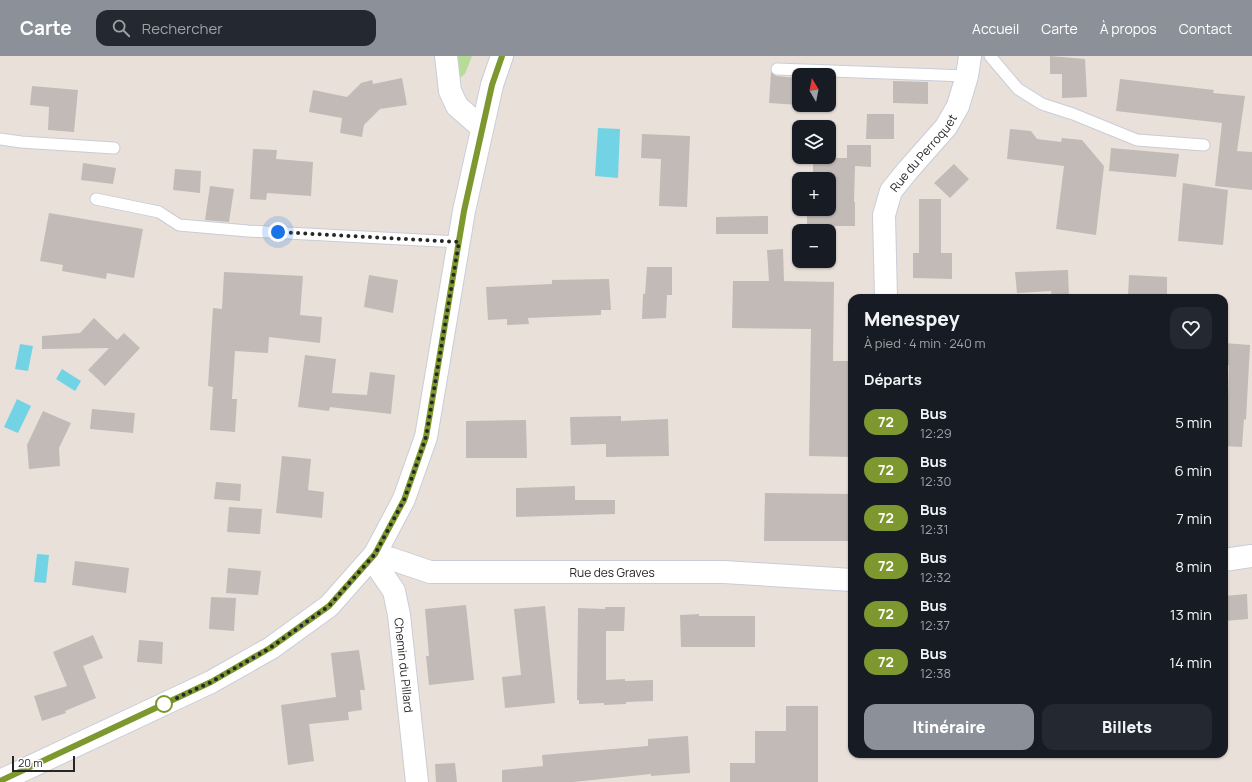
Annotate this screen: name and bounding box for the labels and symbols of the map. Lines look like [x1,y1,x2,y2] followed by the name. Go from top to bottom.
[792,68,836,112] north arrow
[885,110,960,195] street label: Rue du Perroquet
[268,222,288,242] your location
[570,564,655,581] street label: Rue des Graves
[391,617,418,714] street label: Chemin du Pillard
[155,695,173,713] unlabelled marker
[12,754,75,773] scale bar

